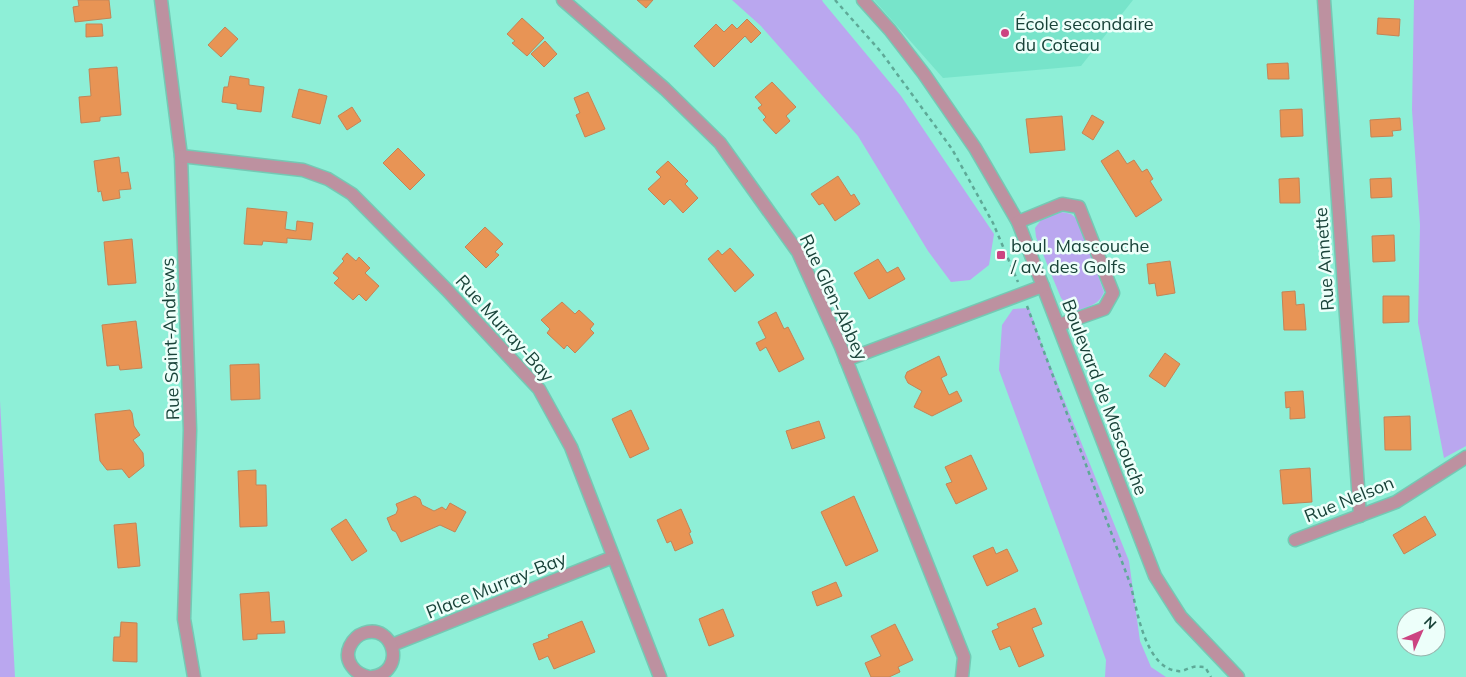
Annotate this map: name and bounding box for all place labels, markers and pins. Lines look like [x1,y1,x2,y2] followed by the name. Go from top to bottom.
[1015,12,1154,56] place label: École secondaire du Coteau
[999,27,1011,39] marker: École secondaire du Coteau
[1010,234,1149,278] place label: boul. Mascouche / av. des Golfs
[995,249,1007,261] marker: boul. Mascouche / av. des Golfs

